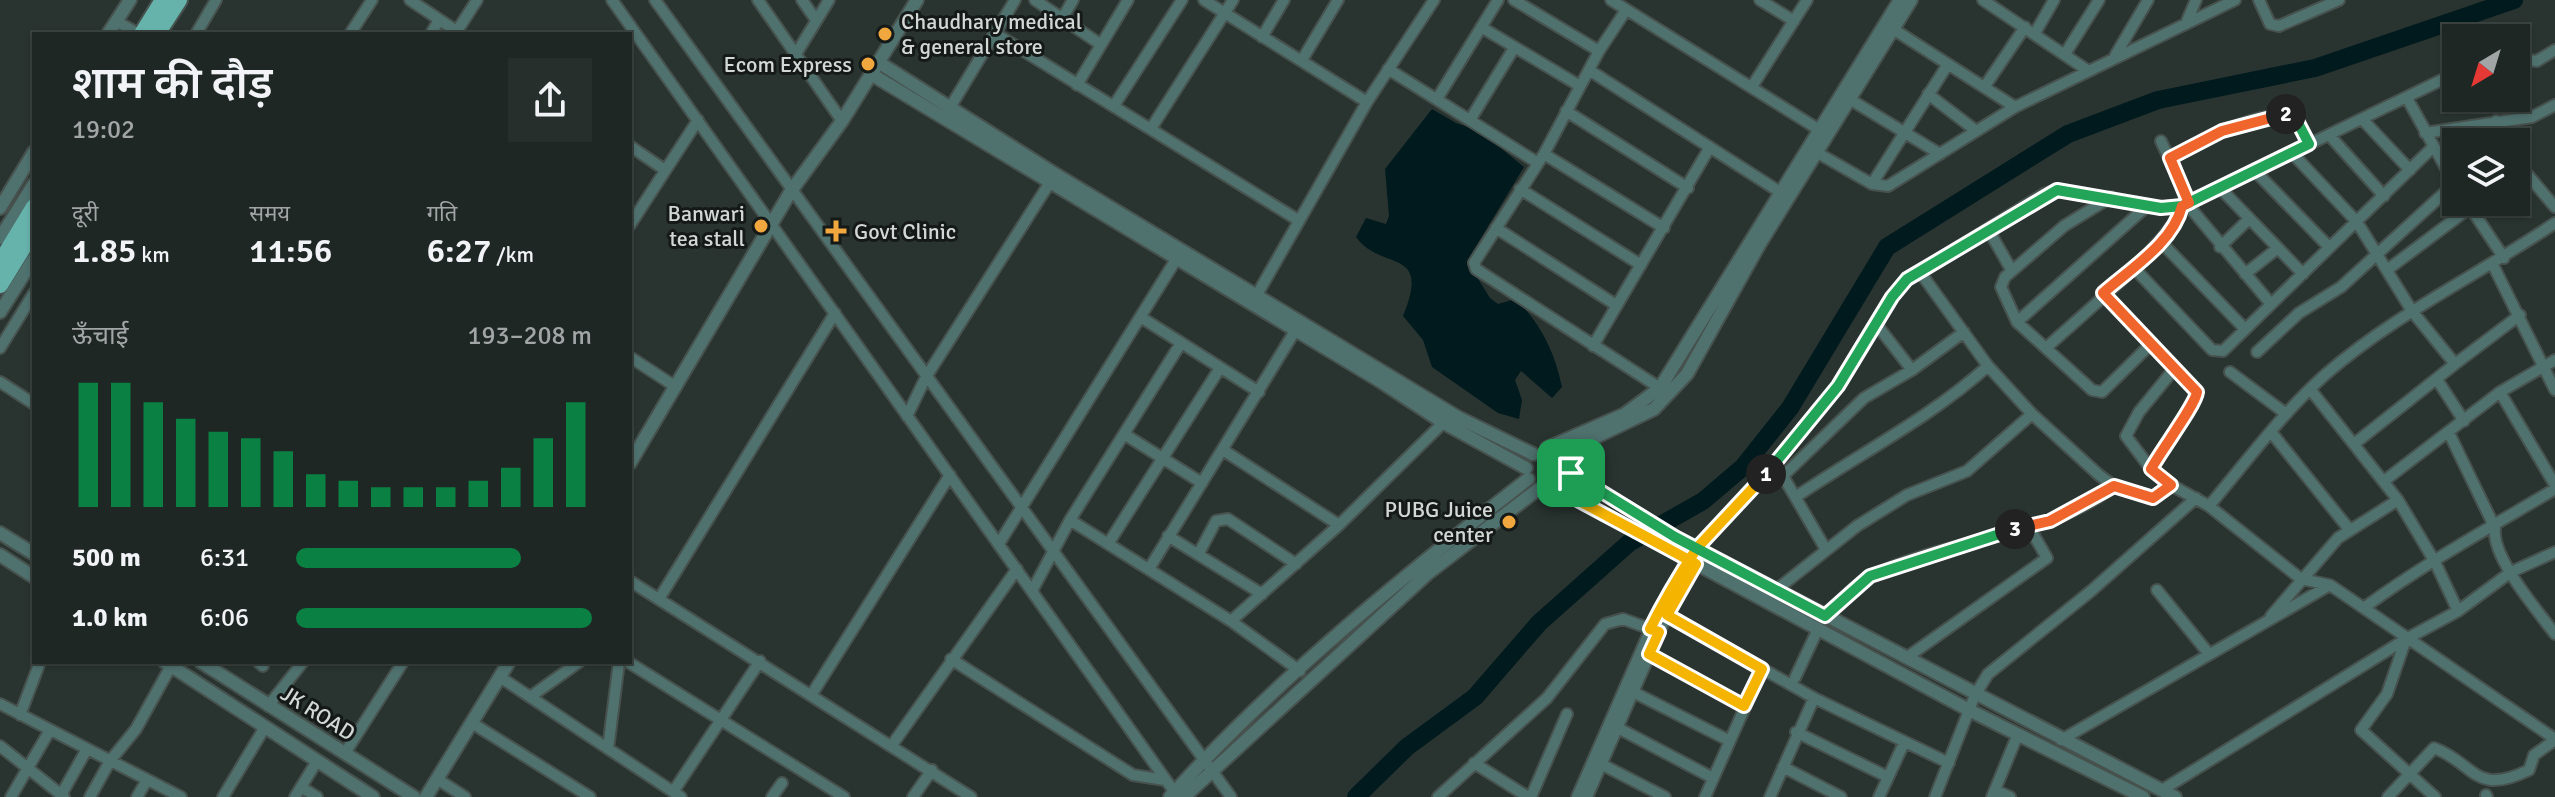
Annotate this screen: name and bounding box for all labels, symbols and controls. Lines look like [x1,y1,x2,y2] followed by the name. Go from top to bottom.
[901,8,1082,60] place label: Chaudhary medical & general store
[2442,24,2530,112] north arrow
[2442,24,2530,216] map controls
[876,25,894,43] marker: Chaudhary medical & general store
[724,51,852,78] place label: Ecom Express
[859,55,877,73] marker: Ecom Express
[72,57,272,111] text: शाम की दौड़
[508,58,592,142] button: share
[2266,94,2306,134] pin: 2
[2280,100,2292,127] text: 2
[72,114,135,146] text: 19:02
[2442,128,2530,216] button: layers
[72,200,98,227] text: दूरी
[249,200,290,227] text: समय
[427,200,457,227] text: गति
[668,200,745,252] place label: Banwari tea stall
[752,217,770,235] marker: Banwari tea stall
[854,218,956,245] place label: Govt Clinic
[825,220,847,242] marker: Govt Clinic
[72,230,136,272] text: 1.85
[249,230,332,272] text: 11:56
[427,230,491,272] text: 6:27
[136,241,170,268] text: km
[491,241,534,268] text: /km
[72,320,128,352] text: ऊँचाई
[468,320,592,352] text: 193–208 m
[1537,439,1605,507] pin
[1549,451,1593,495] icon: arrive
[1746,454,1786,494] pin: 1
[1760,460,1772,487] text: 1
[1385,496,1493,548] place label: PUBG Juice center
[1995,509,2035,549] pin: 3
[1500,513,1518,531] marker: PUBG Juice center
[2009,515,2021,542] text: 3
[72,542,141,574] text: 500 m
[200,542,249,574] text: 6:31
[72,602,148,634] text: 1.0 km
[200,602,249,634] text: 6:06
[276,680,360,746] street label: JK ROAD

